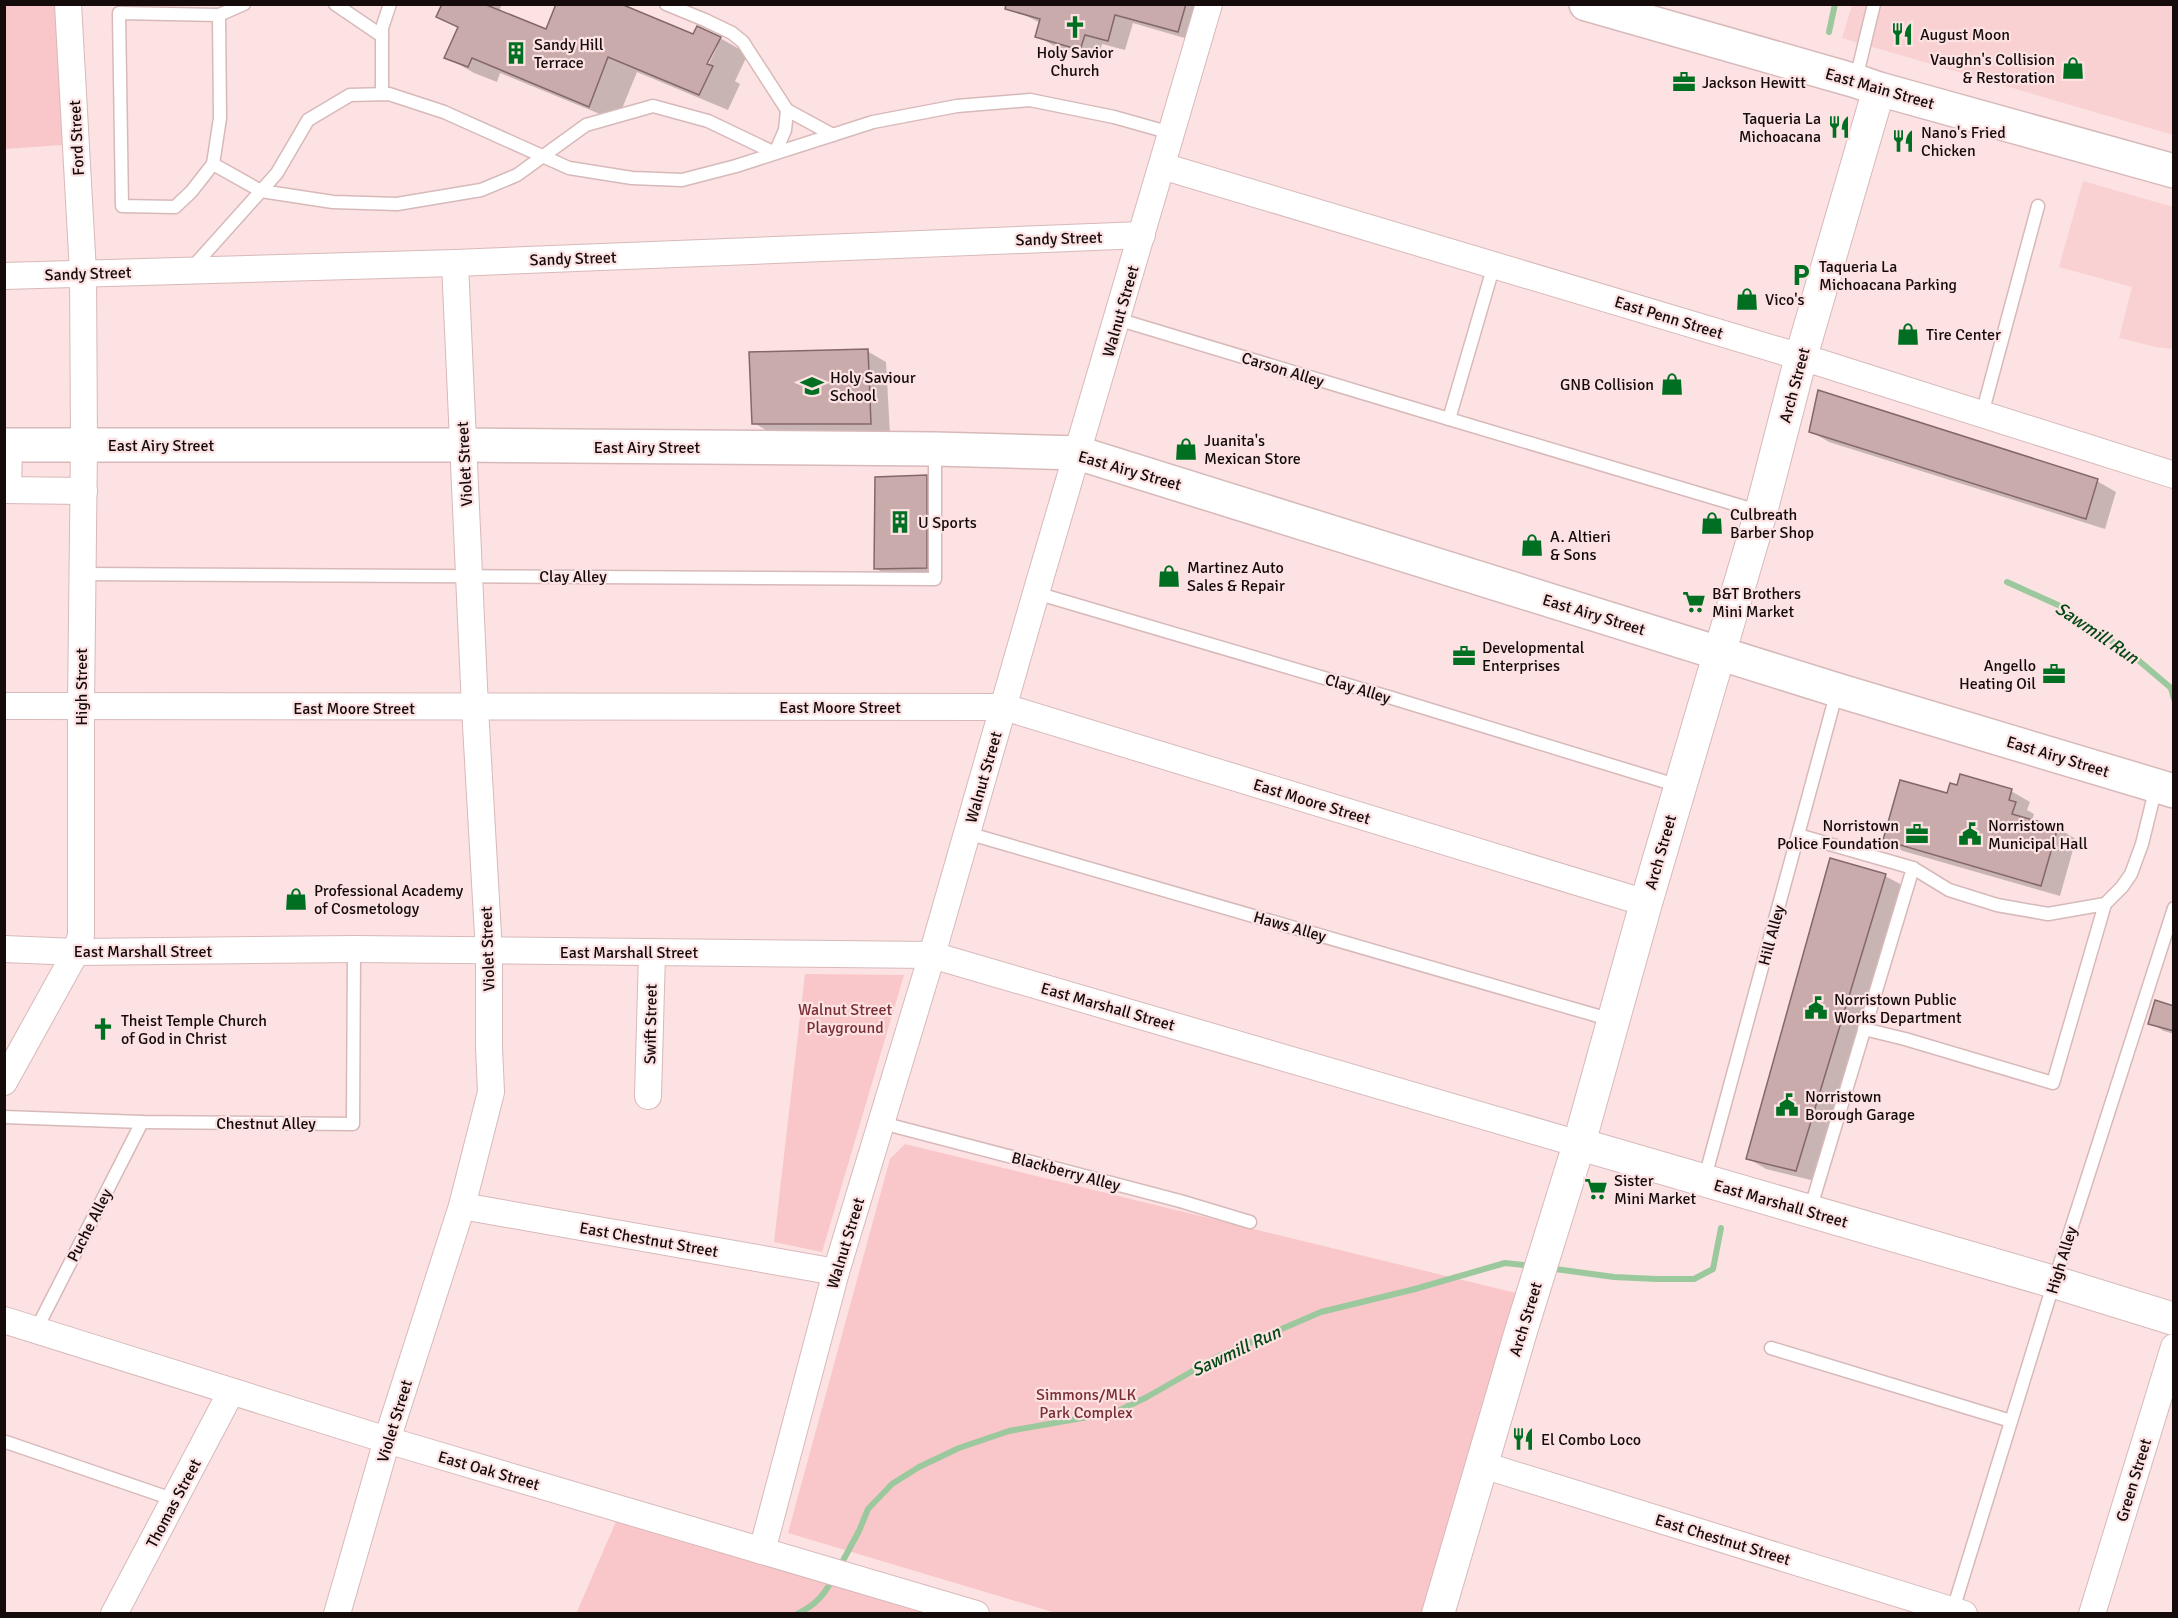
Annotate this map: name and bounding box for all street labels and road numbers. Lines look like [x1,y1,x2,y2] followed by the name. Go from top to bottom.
[1823,64,1937,114] street label: East Main Street
[65,99,89,176] street label: Ford Street
[1015,227,1103,251] street label: Sandy Street
[529,247,617,271] street label: Sandy Street
[44,262,132,286] street label: Sandy Street
[1098,263,1144,359] street label: Walnut Street
[1612,292,1726,344] street label: East Penn Street
[1775,345,1815,425] street label: Arch Street
[1239,348,1327,392] street label: Carson Alley
[453,420,477,507] street label: Violet Street
[108,436,215,456] street label: East Airy Street
[594,438,701,458] street label: East Airy Street
[1076,447,1184,495] street label: East Airy Street
[539,567,607,587] street label: Clay Alley
[1540,590,1648,640] street label: East Airy Street
[72,648,92,726] street label: High Street
[1323,670,1393,709] street label: Clay Alley
[779,698,901,718] street label: East Moore Street
[293,699,415,719] street label: East Moore Street
[961,729,1007,825] street label: Walnut Street
[2004,732,2112,782] street label: East Airy Street
[1251,775,1373,829] street label: East Moore Street
[1641,812,1681,892] street label: Arch Street
[1754,902,1790,968] street label: Hill Alley
[477,906,499,992] street label: Violet Street
[1251,907,1329,947] street label: Haws Alley
[74,942,213,962] street label: East Marshall Street
[560,943,699,963] street label: East Marshall Street
[1038,978,1177,1036] street label: East Marshall Street
[640,983,662,1064] street label: Swift Street
[216,1114,316,1134] street label: Chestnut Alley
[1009,1148,1123,1196] street label: Blackberry Alley
[1711,1175,1850,1233] street label: East Marshall Street
[63,1185,117,1265] street label: Puche Alley
[823,1195,869,1291] street label: Walnut Street
[578,1218,720,1262] street label: East Chestnut Street
[2042,1224,2082,1297] street label: High Alley
[1505,1279,1547,1359] street label: Arch Street
[373,1377,417,1465] street label: Violet Street
[2112,1436,2156,1524] street label: Green Street
[436,1447,542,1495] street label: East Oak Street
[142,1455,206,1551] street label: Thomas Street
[1653,1510,1793,1570] street label: East Chestnut Street

